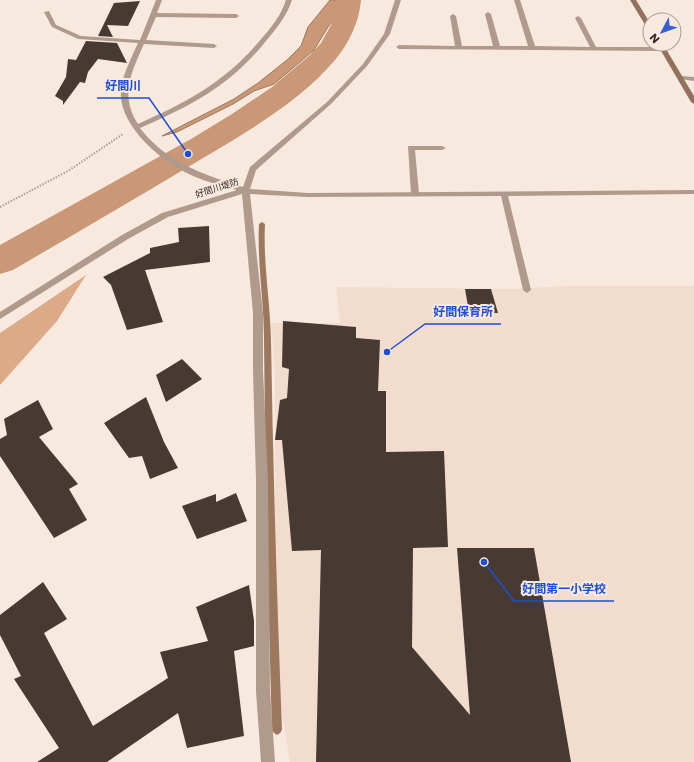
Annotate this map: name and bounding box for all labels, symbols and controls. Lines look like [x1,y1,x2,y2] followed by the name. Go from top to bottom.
[642,12,682,52] north arrow
[646,30,663,47] text: N
[97,74,149,98] callout: 好間川
[105,77,141,94] text: 好間川
[194,175,240,201] street label: 好間川堤防
[425,300,501,324] callout: 好間保育所
[433,303,493,320] text: 好間保育所
[514,577,614,601] callout: 好間第一小学校
[522,580,606,597] text: 好間第一小学校

